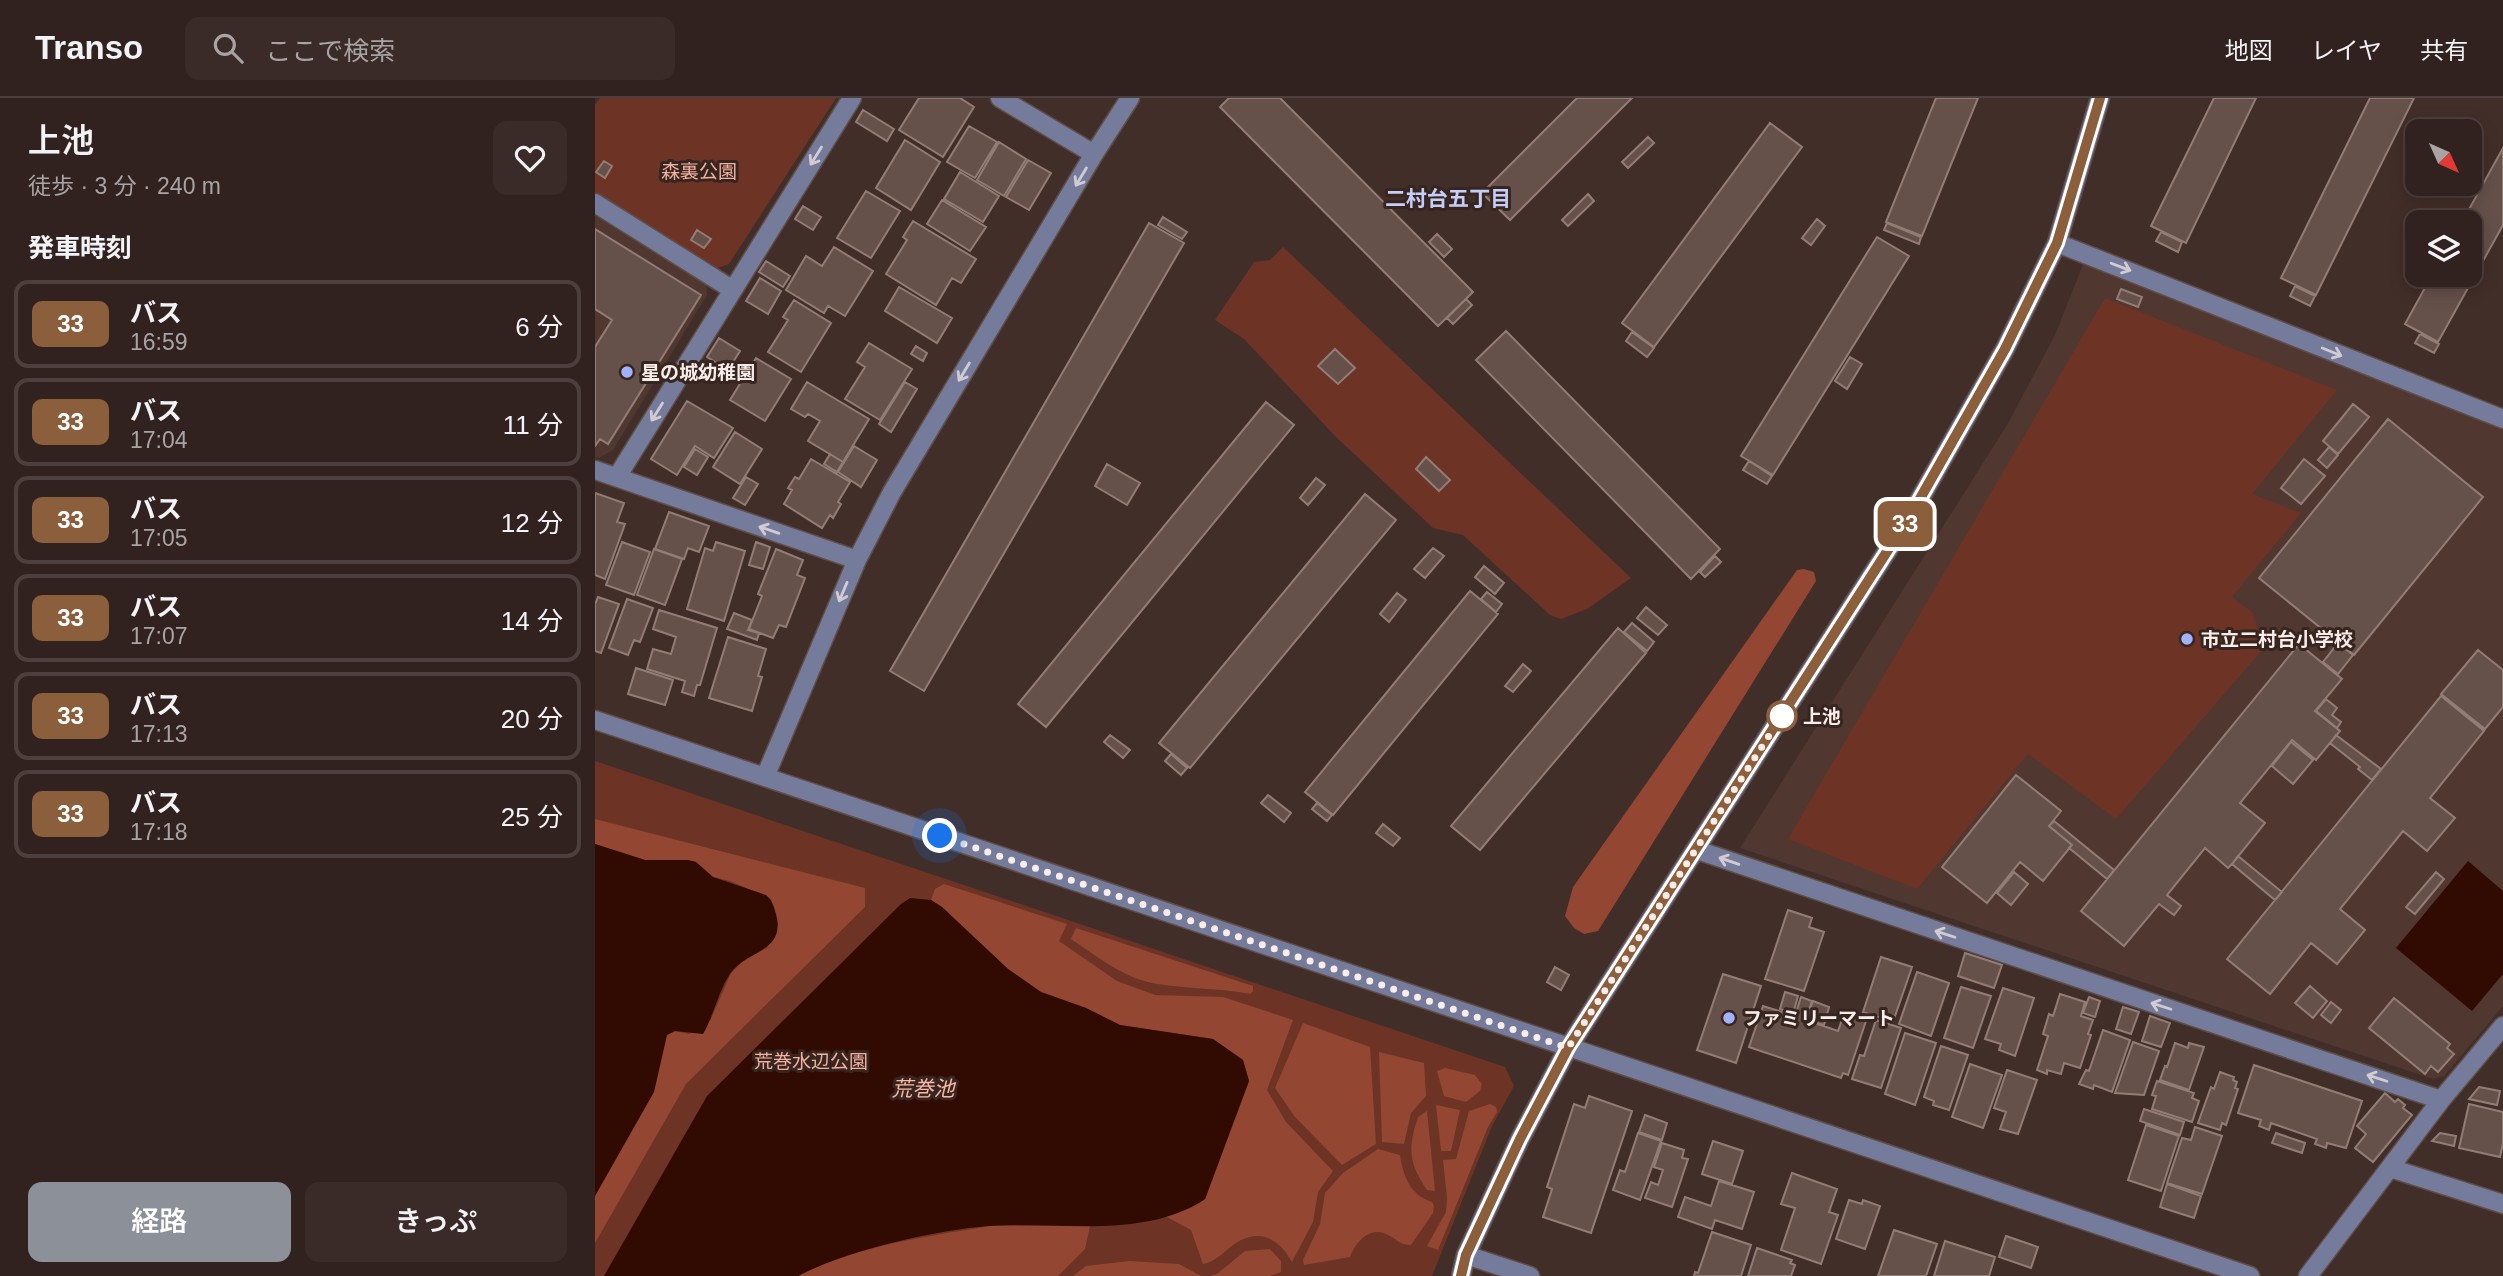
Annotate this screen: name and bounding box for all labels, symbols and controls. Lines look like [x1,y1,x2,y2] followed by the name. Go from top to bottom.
[185,17,675,80] search box
[35,29,143,66] text: Transo
[209,29,247,67] icon: search
[265,36,395,66] text: ここで検索
[2225,37,2273,64] text: 地図
[2311,37,2382,64] text: レイヤ
[2420,37,2468,64] text: 共有
[2405,119,2481,196] north arrow
[2405,119,2482,287] map controls
[493,121,567,195] button: heart
[28,122,94,159] text: 上池
[808,146,823,165] one-way arrow
[661,161,737,182] park label: 森裏公園
[1073,166,1087,186] one-way arrow
[28,173,221,199] text: 徒歩 · 3 分 · 240 m
[1385,187,1511,210] district label: 二村台五丁目
[2405,210,2482,287] button: layers
[28,233,132,263] text: 発車時刻
[2109,262,2131,275] one-way arrow
[130,298,182,328] text: バス
[57,310,84,337] text: 33
[515,312,563,342] text: 6 分
[130,329,188,355] text: 16:59
[2321,346,2343,359] one-way arrow
[957,361,971,381] one-way arrow
[641,362,755,383] place label: 星の城幼稚園
[619,364,635,380] marker: 星の城幼稚園
[130,396,182,426] text: バス
[650,402,665,421] one-way arrow
[57,408,84,435] text: 33
[503,410,563,440] text: 11 分
[130,427,188,453] text: 17:04
[130,494,182,524] text: バス
[1873,501,1937,547] line badge: 33
[57,506,84,533] text: 33
[501,508,563,538] text: 12 分
[1892,510,1918,537] text: 33
[758,523,780,536] one-way arrow
[130,525,188,551] text: 17:05
[836,581,849,603] one-way arrow
[130,592,182,622] text: バス
[57,604,84,631] text: 33
[501,606,563,636] text: 14 分
[130,623,188,649] text: 17:07
[2201,629,2353,650] place label: 市立二村台小学校
[2179,631,2195,647] marker: 市立二村台小学校
[130,690,182,720] text: バス
[1767,701,1797,731] marker: 上池
[57,702,84,729] text: 33
[501,704,563,734] text: 20 分
[1803,706,1841,727] place label: 上池
[130,721,188,747] text: 17:13
[130,788,182,818] text: バス
[57,800,84,827] text: 33
[501,802,563,832] text: 25 分
[922,818,957,853] your location
[130,819,188,845] text: 17:18
[1719,854,1741,867] one-way arrow
[1934,927,1956,940] one-way arrow
[2150,999,2172,1011] one-way arrow
[1743,1008,1895,1029] place label: ファミリーマート
[1721,1010,1737,1026] marker: ファミリーマート
[754,1051,868,1072] park label: 荒巻水辺公園
[2366,1071,2388,1083] one-way arrow
[892,1077,956,1100] water label: 荒巻池
[28,1182,291,1262] button: 経路
[305,1182,567,1262] button: きっぷ

